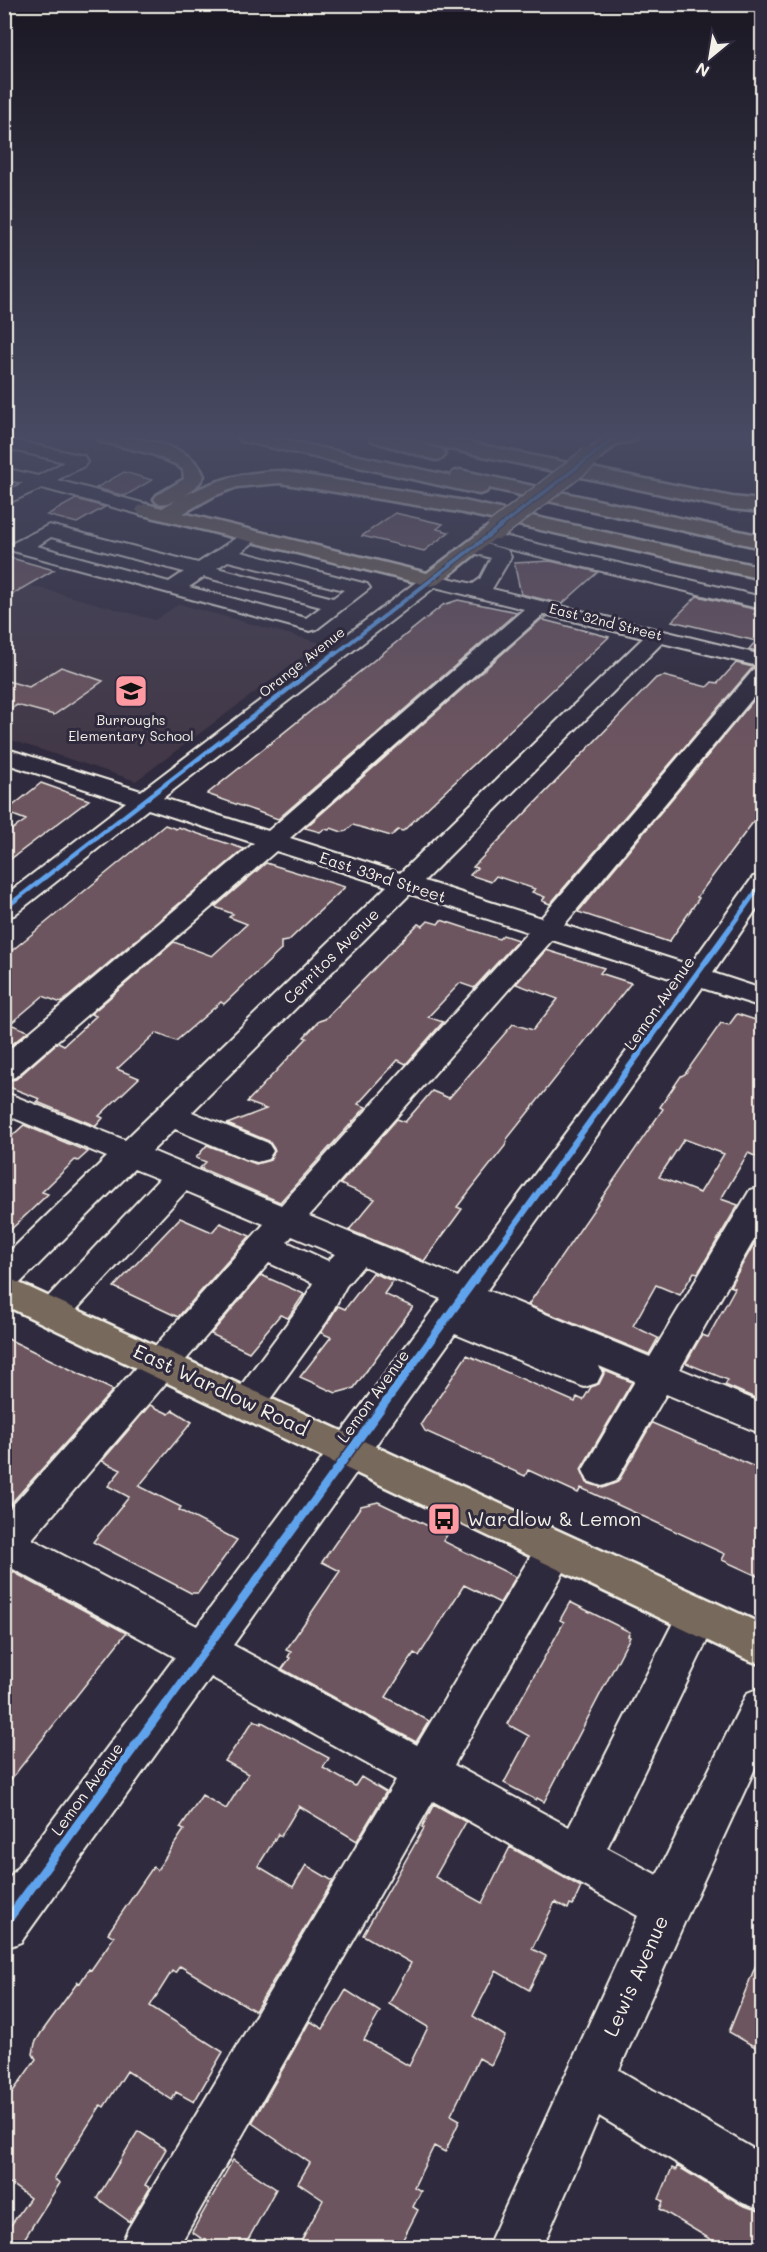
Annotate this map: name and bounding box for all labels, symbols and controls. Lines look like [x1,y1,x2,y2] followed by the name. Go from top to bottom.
[680,27,740,87] north arrow
[692,58,713,83] text: N
[548,598,665,645] street label: East 32nd Street
[255,622,349,701] street label: Orange Avenue
[113,673,149,709] school or university icon: Burroughs Elementary School
[68,710,194,745] place label: Burroughs Elementary School
[317,846,449,907] street label: East 33rd Street
[278,903,383,1008] street label: Cerritos Avenue
[618,952,699,1054] street label: Lemon Avenue
[130,1337,313,1441] street label: East Wardlow Road
[332,1345,413,1446] street label: Lemon Avenue
[426,1501,462,1537] bus stop icon: Wardlow & Lemon
[467,1505,641,1531] place label: Wardlow & Lemon
[46,1738,127,1839] street label: Lemon Avenue
[597,1911,673,2040] street label: Lewis Avenue

